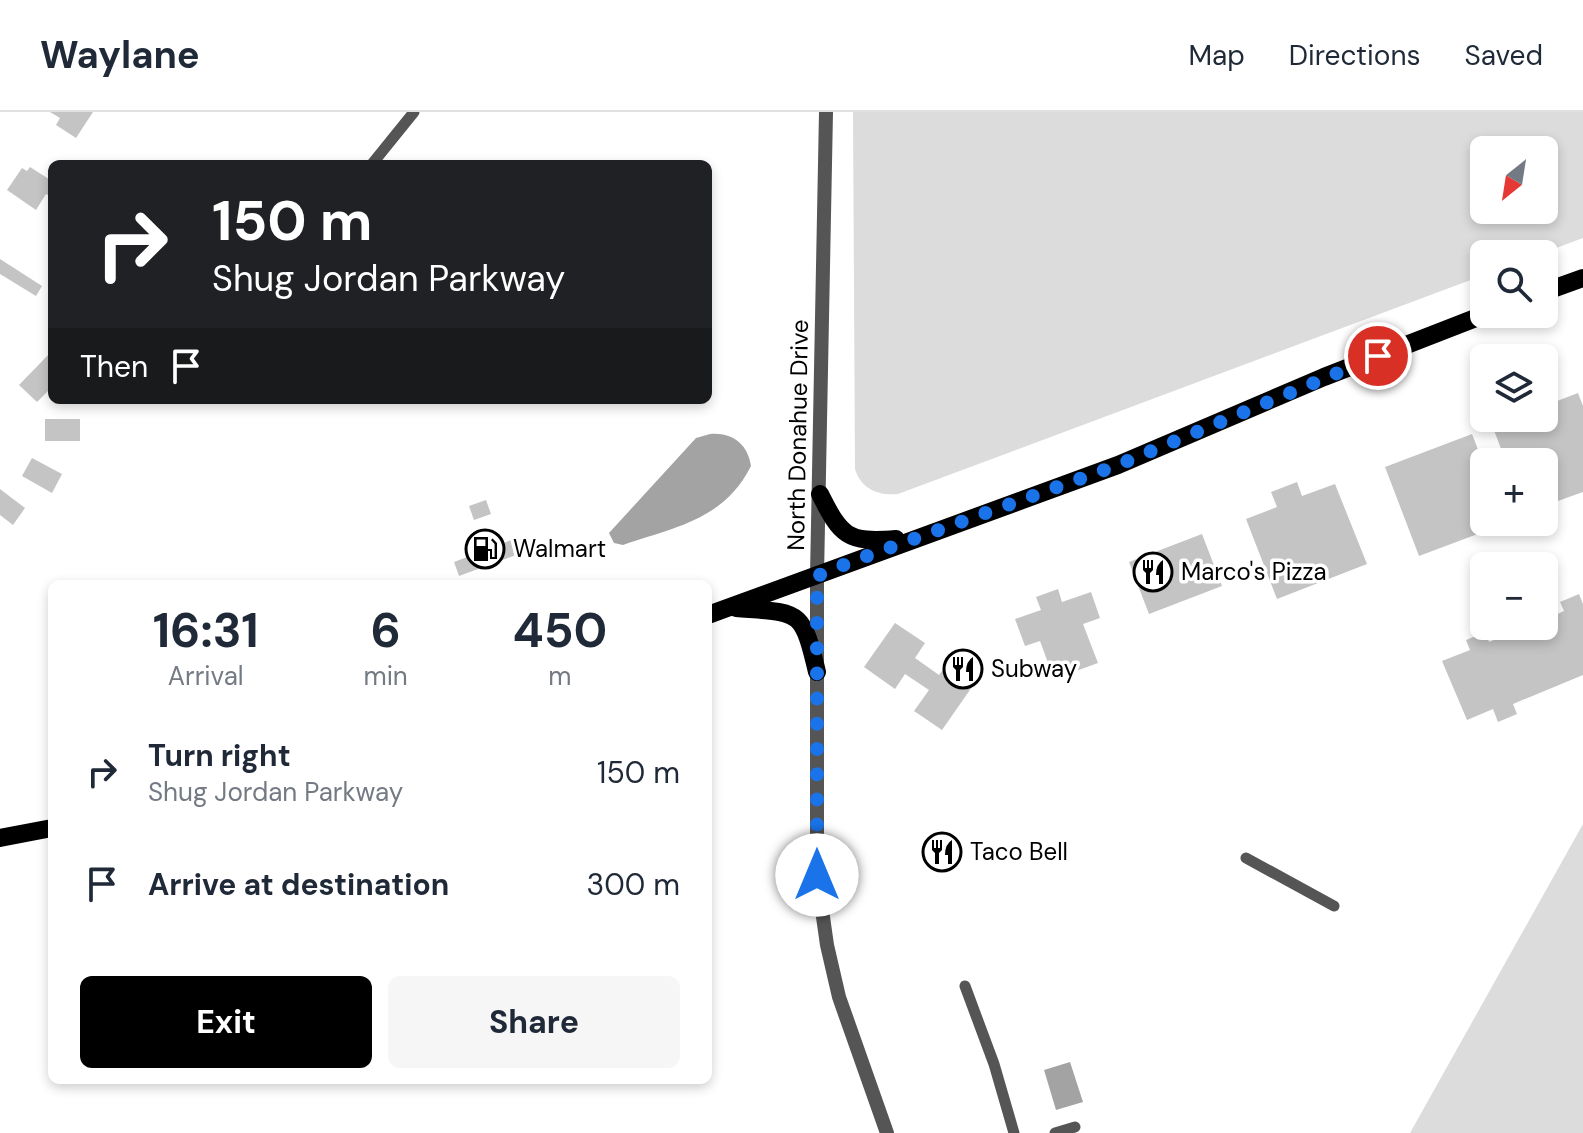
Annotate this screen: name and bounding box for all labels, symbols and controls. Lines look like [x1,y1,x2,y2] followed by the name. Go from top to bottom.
[40,30,200,80] text: Waylane
[1188,37,1245,74] text: Map
[1289,37,1421,74] text: Directions
[1465,37,1543,74] text: Saved
[1470,136,1558,224] north arrow
[1470,136,1558,640] map controls
[212,184,373,257] text: 150 m
[80,192,184,296] icon: right
[1470,240,1558,328] button: search
[212,255,565,302] text: Shug Jordan Parkway
[780,319,815,551] street label: North Donahue Drive
[1344,322,1412,390] pin
[1356,334,1400,378] icon: arrive
[164,344,208,388] icon: arrive
[1470,344,1558,432] button: layers
[80,347,148,386] text: Then
[1470,448,1558,536] button: +
[464,528,506,570] fuel station icon: Walmart
[513,533,606,564] place label: Walmart
[1132,551,1174,593] restaurant icon: Marco's Pizza
[1470,552,1558,640] button: −
[1181,556,1327,587] place label: Marco's Pizza
[153,599,259,662] text: 16:31
[370,599,401,662] text: 6
[512,599,607,662] text: 450
[942,648,984,690] restaurant icon: Subway
[991,653,1077,684] place label: Subway
[168,659,244,693] text: Arrival
[363,659,408,693] text: min
[548,659,571,693] text: m
[148,736,291,775] text: Turn right
[80,750,124,794] icon: right
[597,753,680,792] text: 150 m
[148,775,403,809] text: Shug Jordan Parkway
[921,831,963,873] restaurant icon: Taco Bell
[775,833,859,917] position arrow
[970,836,1068,867] place label: Taco Bell
[80,862,124,906] icon: arrive
[148,865,449,904] text: Arrive at destination
[587,865,680,904] text: 300 m
[80,976,372,1068] button: Exit
[388,976,680,1068] button: Share

